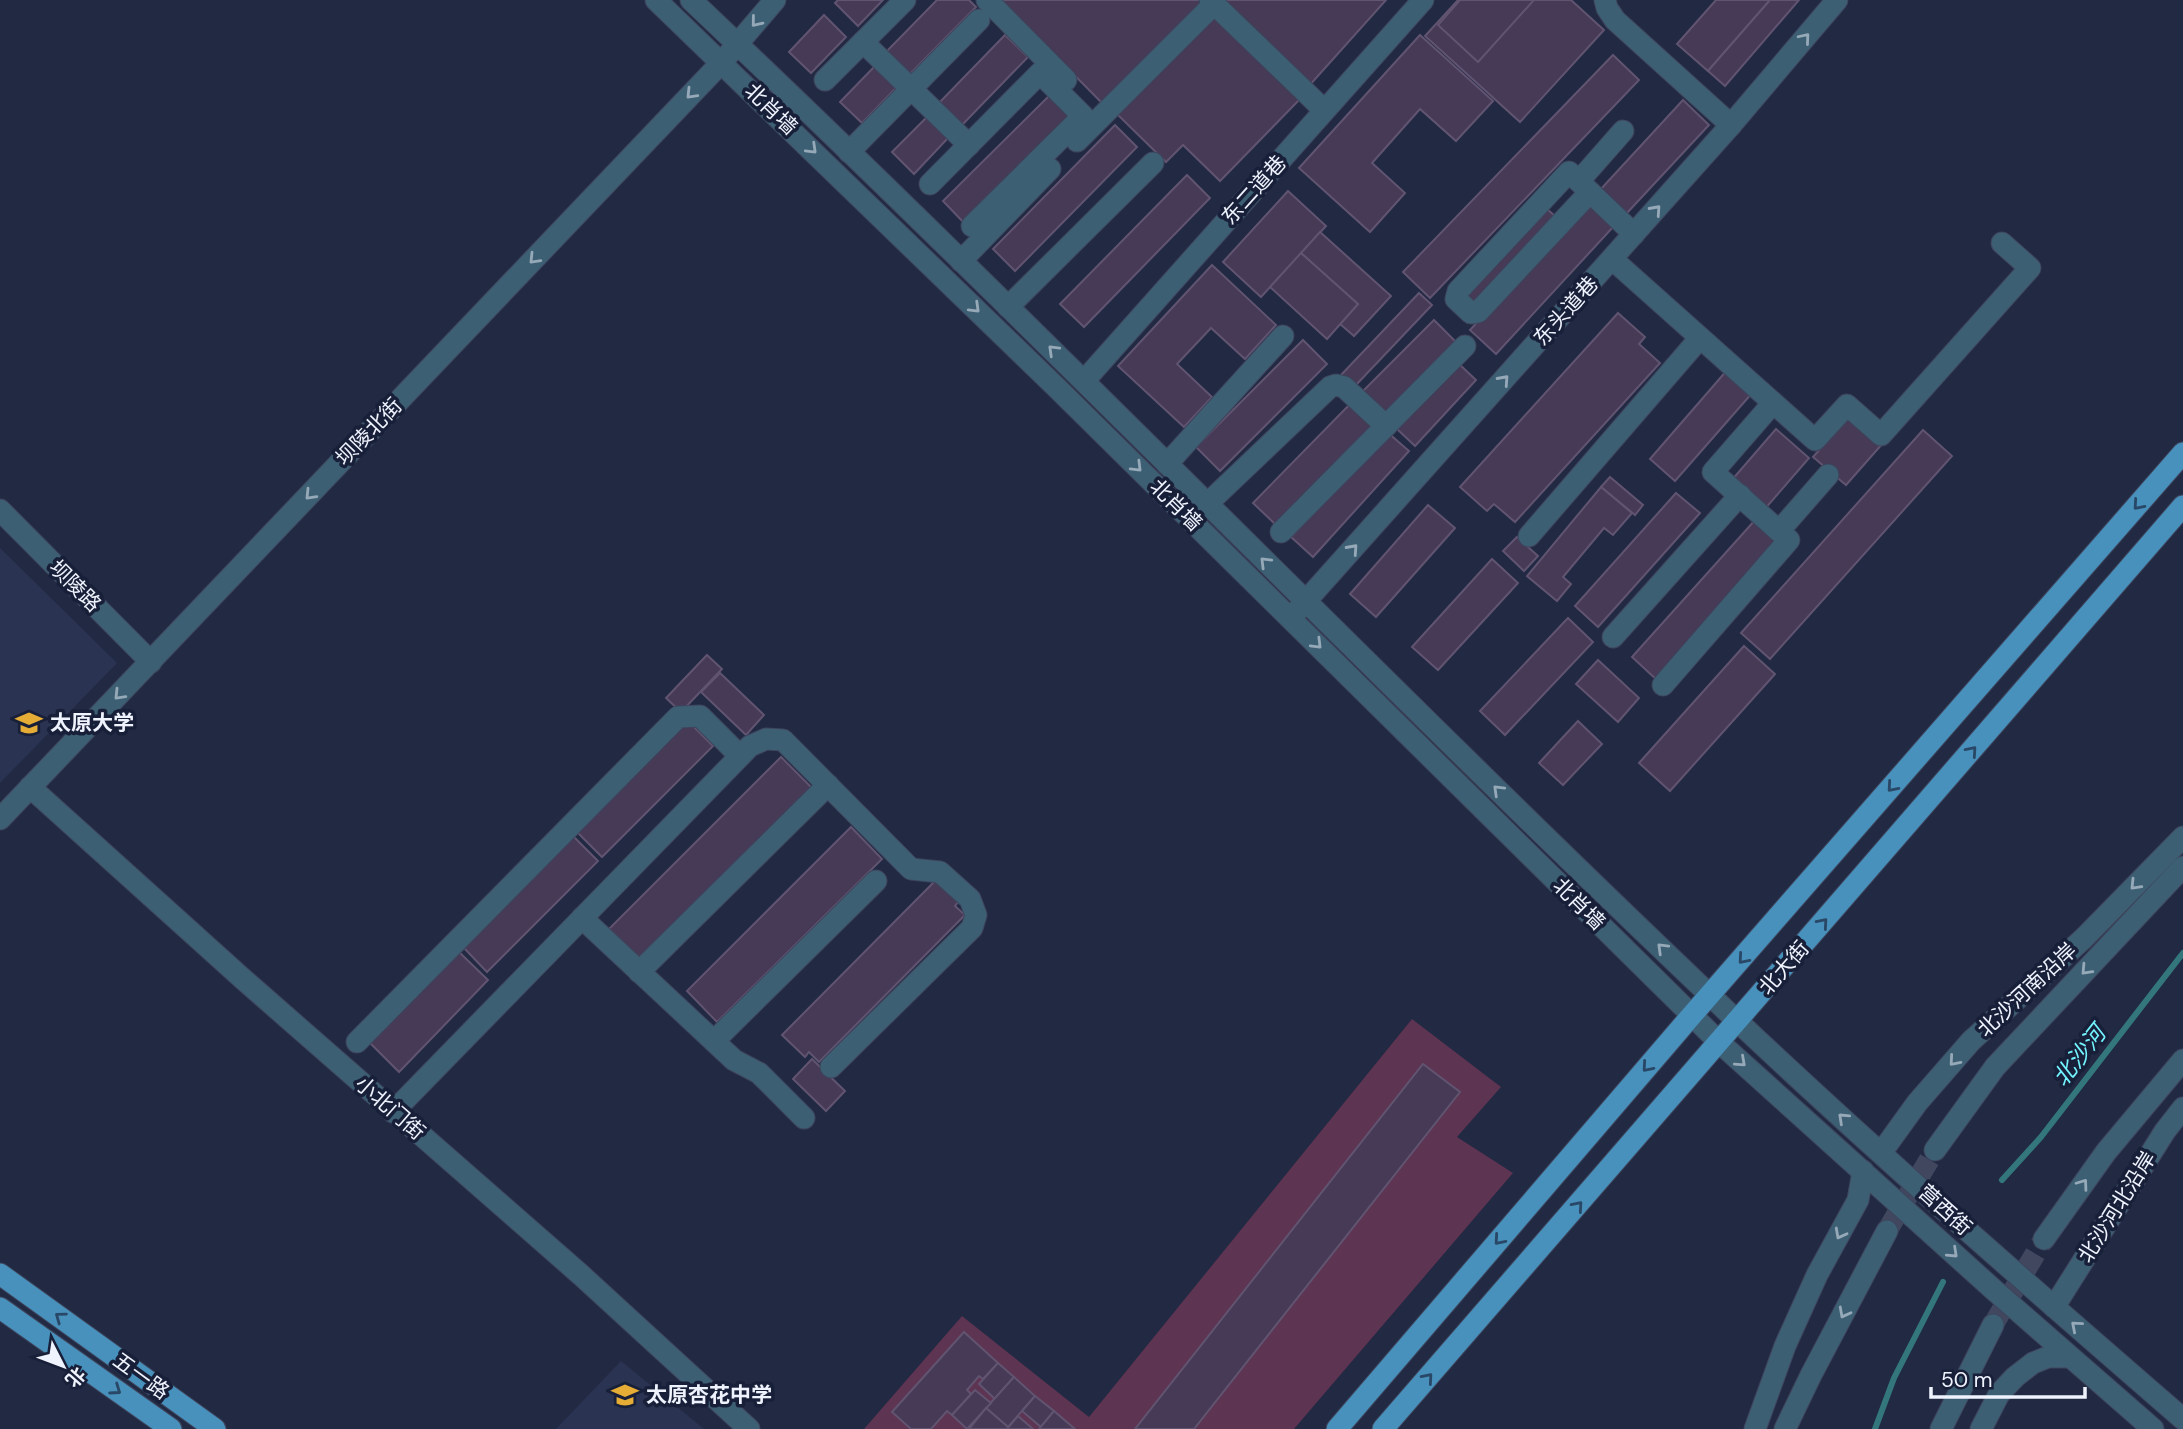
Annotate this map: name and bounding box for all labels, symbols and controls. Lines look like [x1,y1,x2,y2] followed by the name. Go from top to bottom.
[752,15,765,27] one-way arrow
[1797,33,1809,46] one-way arrow
[739,77,803,141] street label: 北肖墙
[687,86,700,99] one-way arrow
[803,140,816,153] one-way arrow
[1215,149,1293,231] street label: 东二道巷
[1648,205,1660,218] one-way arrow
[530,251,543,264] one-way arrow
[1527,270,1605,352] street label: 东头道巷
[966,299,979,312] one-way arrow
[1048,345,1061,358] one-way arrow
[1496,375,1509,388] one-way arrow
[330,392,408,472] street label: 坝陵北街
[1129,458,1142,471] one-way arrow
[1144,473,1208,537] street label: 北肖墙
[305,486,318,499] one-way arrow
[2134,497,2146,510] one-way arrow
[1345,544,1357,557] one-way arrow
[43,554,107,618] street label: 坝陵路
[1261,558,1274,571] one-way arrow
[1308,635,1321,648] one-way arrow
[114,687,127,700] one-way arrow
[14,708,44,738] school or university icon: 太原大学
[50,709,134,737] place label: 太原大学
[1964,746,1976,759] one-way arrow
[1888,779,1900,792] one-way arrow
[1494,785,1507,798] one-way arrow
[1547,872,1611,936] street label: 北肖墙
[2131,877,2144,890] one-way arrow
[1815,918,1827,931] one-way arrow
[1753,935,1815,1001] street label: 北大街
[1971,937,2083,1043] street label: 北沙河南沿岸
[1657,944,1670,957] one-way arrow
[1739,950,1751,963] one-way arrow
[2081,962,2094,975] one-way arrow
[2046,1016,2115,1092] water label: 北沙河
[1950,1052,1962,1065] one-way arrow
[1733,1054,1746,1066] one-way arrow
[1643,1059,1655,1072] one-way arrow
[349,1070,431,1146] street label: 小北门街
[1838,1114,1851,1127] one-way arrow
[2072,1146,2162,1268] street label: 北沙河北沿岸
[1912,1179,1978,1241] street label: 营西街
[2075,1179,2088,1191] one-way arrow
[1569,1201,1582,1214] one-way arrow
[1834,1227,1848,1239] one-way arrow
[1495,1232,1507,1245] one-way arrow
[1945,1244,1958,1257] one-way arrow
[1838,1306,1852,1318] one-way arrow
[55,1313,68,1326] one-way arrow
[2071,1322,2084,1334] one-way arrow
[28,1331,98,1401] north arrow
[107,1346,175,1406] street label: 五一路
[1931,1356,2085,1400] scale bar
[60,1362,91,1392] text: 北
[1941,1366,1992,1394] text: 50 m
[1420,1373,1432,1386] one-way arrow
[610,1380,640,1410] school or university icon: 太原杏花中学
[646,1381,772,1409] place label: 太原杏花中学
[108,1382,121,1394] one-way arrow

